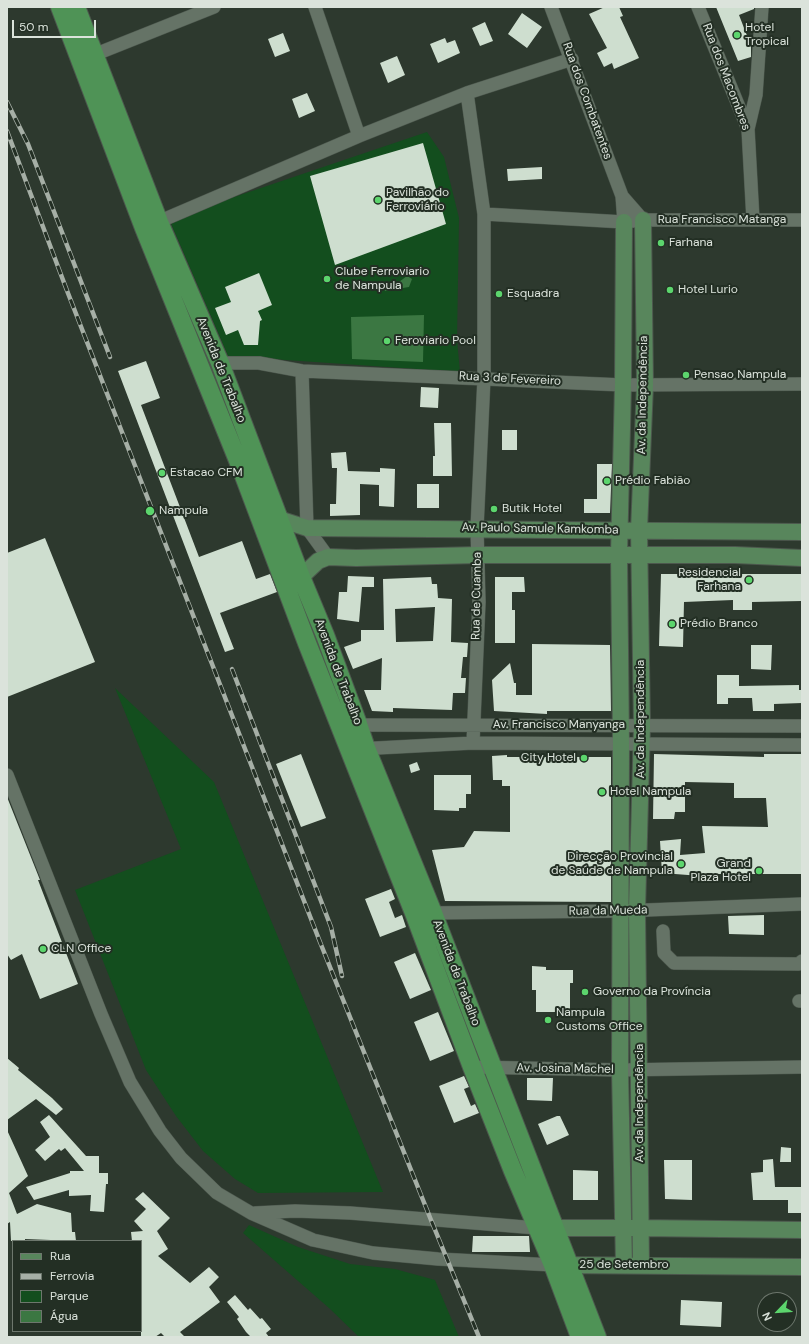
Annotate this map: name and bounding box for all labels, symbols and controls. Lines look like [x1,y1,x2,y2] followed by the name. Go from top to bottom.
[14,12,98,38] scale bar
[19,19,48,35] text: 50 m
[699,21,753,133] street label: Rua dos Macombres
[745,21,789,49] place label: Hotel Tropical
[732,30,742,40] marker: Hotel Tropical
[559,41,615,161] street label: Rua dos Combatentes
[386,186,449,214] place label: Pavilhão do Ferroviário
[373,195,383,205] marker: Pavilhão do Ferroviário
[658,213,786,227] street label: Rua Francisco Matanga
[669,236,713,250] place label: Farhana
[656,238,666,248] marker: Farhana
[335,265,429,293] place label: Clube Ferroviario de Nampula
[322,274,332,284] marker: Clube Ferroviario de Nampula
[678,283,738,297] place label: Hotel Lurio
[665,285,675,295] marker: Hotel Lurio
[507,287,559,301] place label: Esquadra
[494,289,504,299] marker: Esquadra
[193,315,249,425] street label: Avenida de Trabalho
[395,334,476,348] place label: Feroviario Pool
[382,336,392,346] marker: Feroviario Pool
[635,336,651,454] street label: Av. da Independência
[694,368,786,382] place label: Pensao Nampula
[459,369,561,389] street label: Rua 3 de Fevereiro
[681,370,691,380] marker: Pensao Nampula
[170,466,243,480] place label: Estacao CFM
[157,468,167,478] marker: Estacao CFM
[615,474,690,488] place label: Prédio Fabião
[602,476,612,486] marker: Prédio Fabião
[502,502,562,516] place label: Butik Hotel
[159,504,208,518] place label: Nampula
[489,504,499,514] marker: Butik Hotel
[144,505,156,517] marker: Nampula
[461,520,619,538] street label: Av. Paulo Samule Kamkomba
[469,552,485,640] street label: Rua de Cuamba
[678,566,741,594] place label: Residencial Farhana
[744,575,754,585] marker: Residencial Farhana
[311,617,365,727] street label: Avenida de Trabalho
[680,617,758,631] place label: Prédio Branco
[667,619,677,629] marker: Prédio Branco
[634,660,648,778] street label: Av. da Independência
[493,718,625,732] street label: Av. Francisco Manyanga
[521,751,576,765] place label: City Hotel
[579,753,589,763] marker: City Hotel
[610,785,691,799] place label: Hotel Nampula
[597,787,607,797] marker: Hotel Nampula
[551,850,673,878] place label: Direcção Provincial de Saúde de Nampula
[691,857,751,885] place label: Grand Plaza Hotel
[676,859,686,869] marker: Direcção Provincial de Saúde de Nampula
[754,866,764,876] marker: Grand Plaza Hotel
[568,903,648,919] street label: Rua da Mueda
[429,918,483,1028] street label: Avenida de Trabalho
[51,942,111,956] place label: CLN Office
[38,944,48,954] marker: CLN Office
[593,985,711,999] place label: Governo da Província
[580,987,590,997] marker: Governo da Província
[556,1006,643,1034] place label: Nampula Customs Office
[543,1015,553,1025] marker: Nampula Customs Office
[633,1044,647,1162] street label: Av. da Independência
[516,1061,614,1077] street label: Av. Josina Machel
[12,1240,142,1332] legend
[50,1248,71,1264] text: Rua
[579,1258,669,1272] street label: 25 de Setembro
[50,1268,94,1284] text: Ferrovia
[50,1288,89,1304] text: Parque
[757,1292,797,1332] north arrow
[50,1308,78,1324] text: Água
[759,1310,775,1323] text: N

